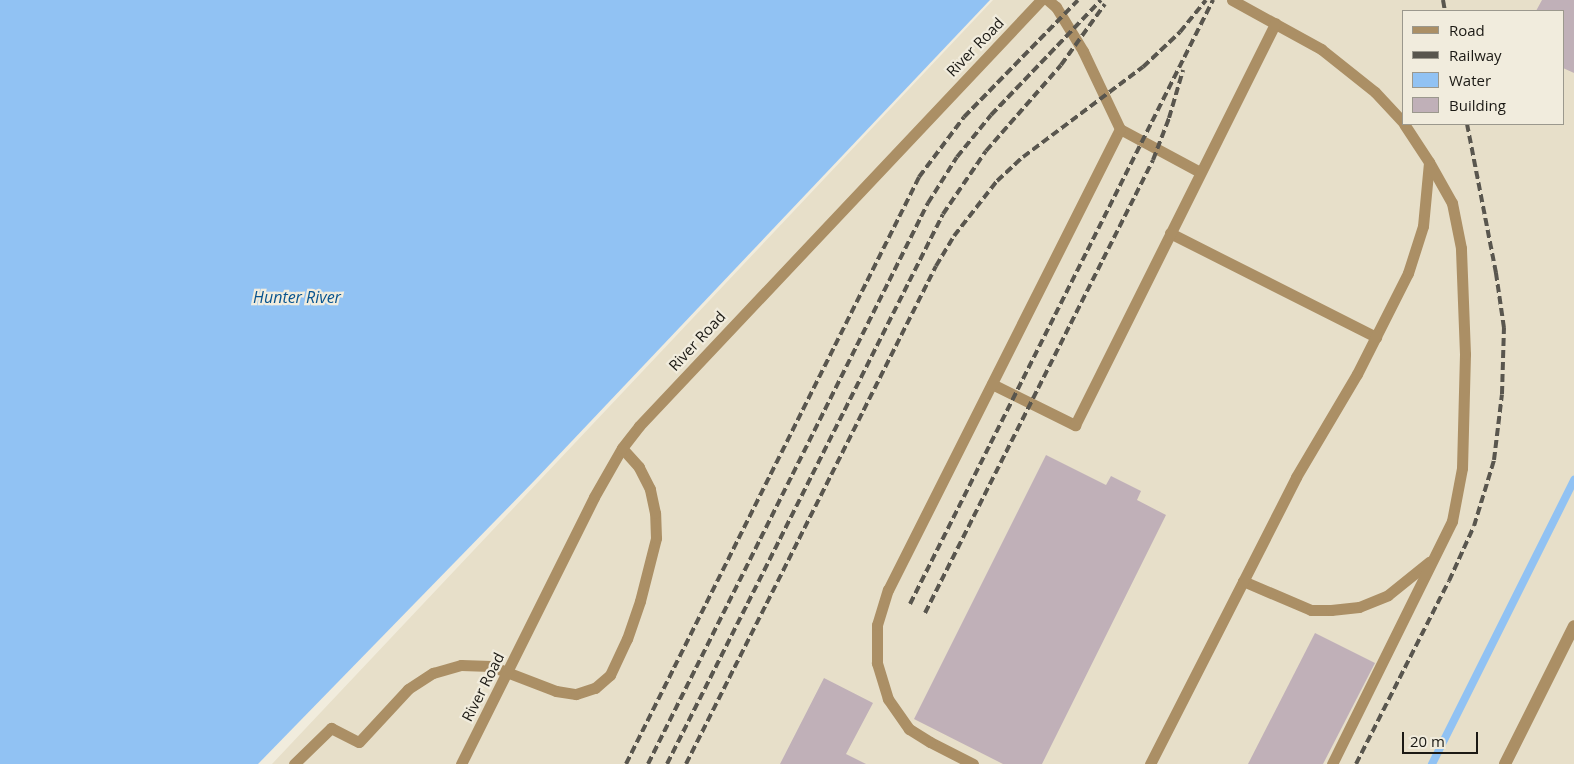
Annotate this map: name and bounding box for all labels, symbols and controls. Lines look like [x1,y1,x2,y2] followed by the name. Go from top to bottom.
[1402,10,1564,125] legend
[943,14,1007,80] street label: River Road
[1449,20,1485,40] text: Road
[1449,45,1502,65] text: Railway
[1449,70,1491,90] text: Water
[1449,95,1506,115] text: Building
[253,287,341,307] water label: Hunter River
[665,308,729,374] street label: River Road
[458,650,508,724] street label: River Road
[1404,722,1480,754] scale bar
[1410,731,1445,751] text: 20 m

